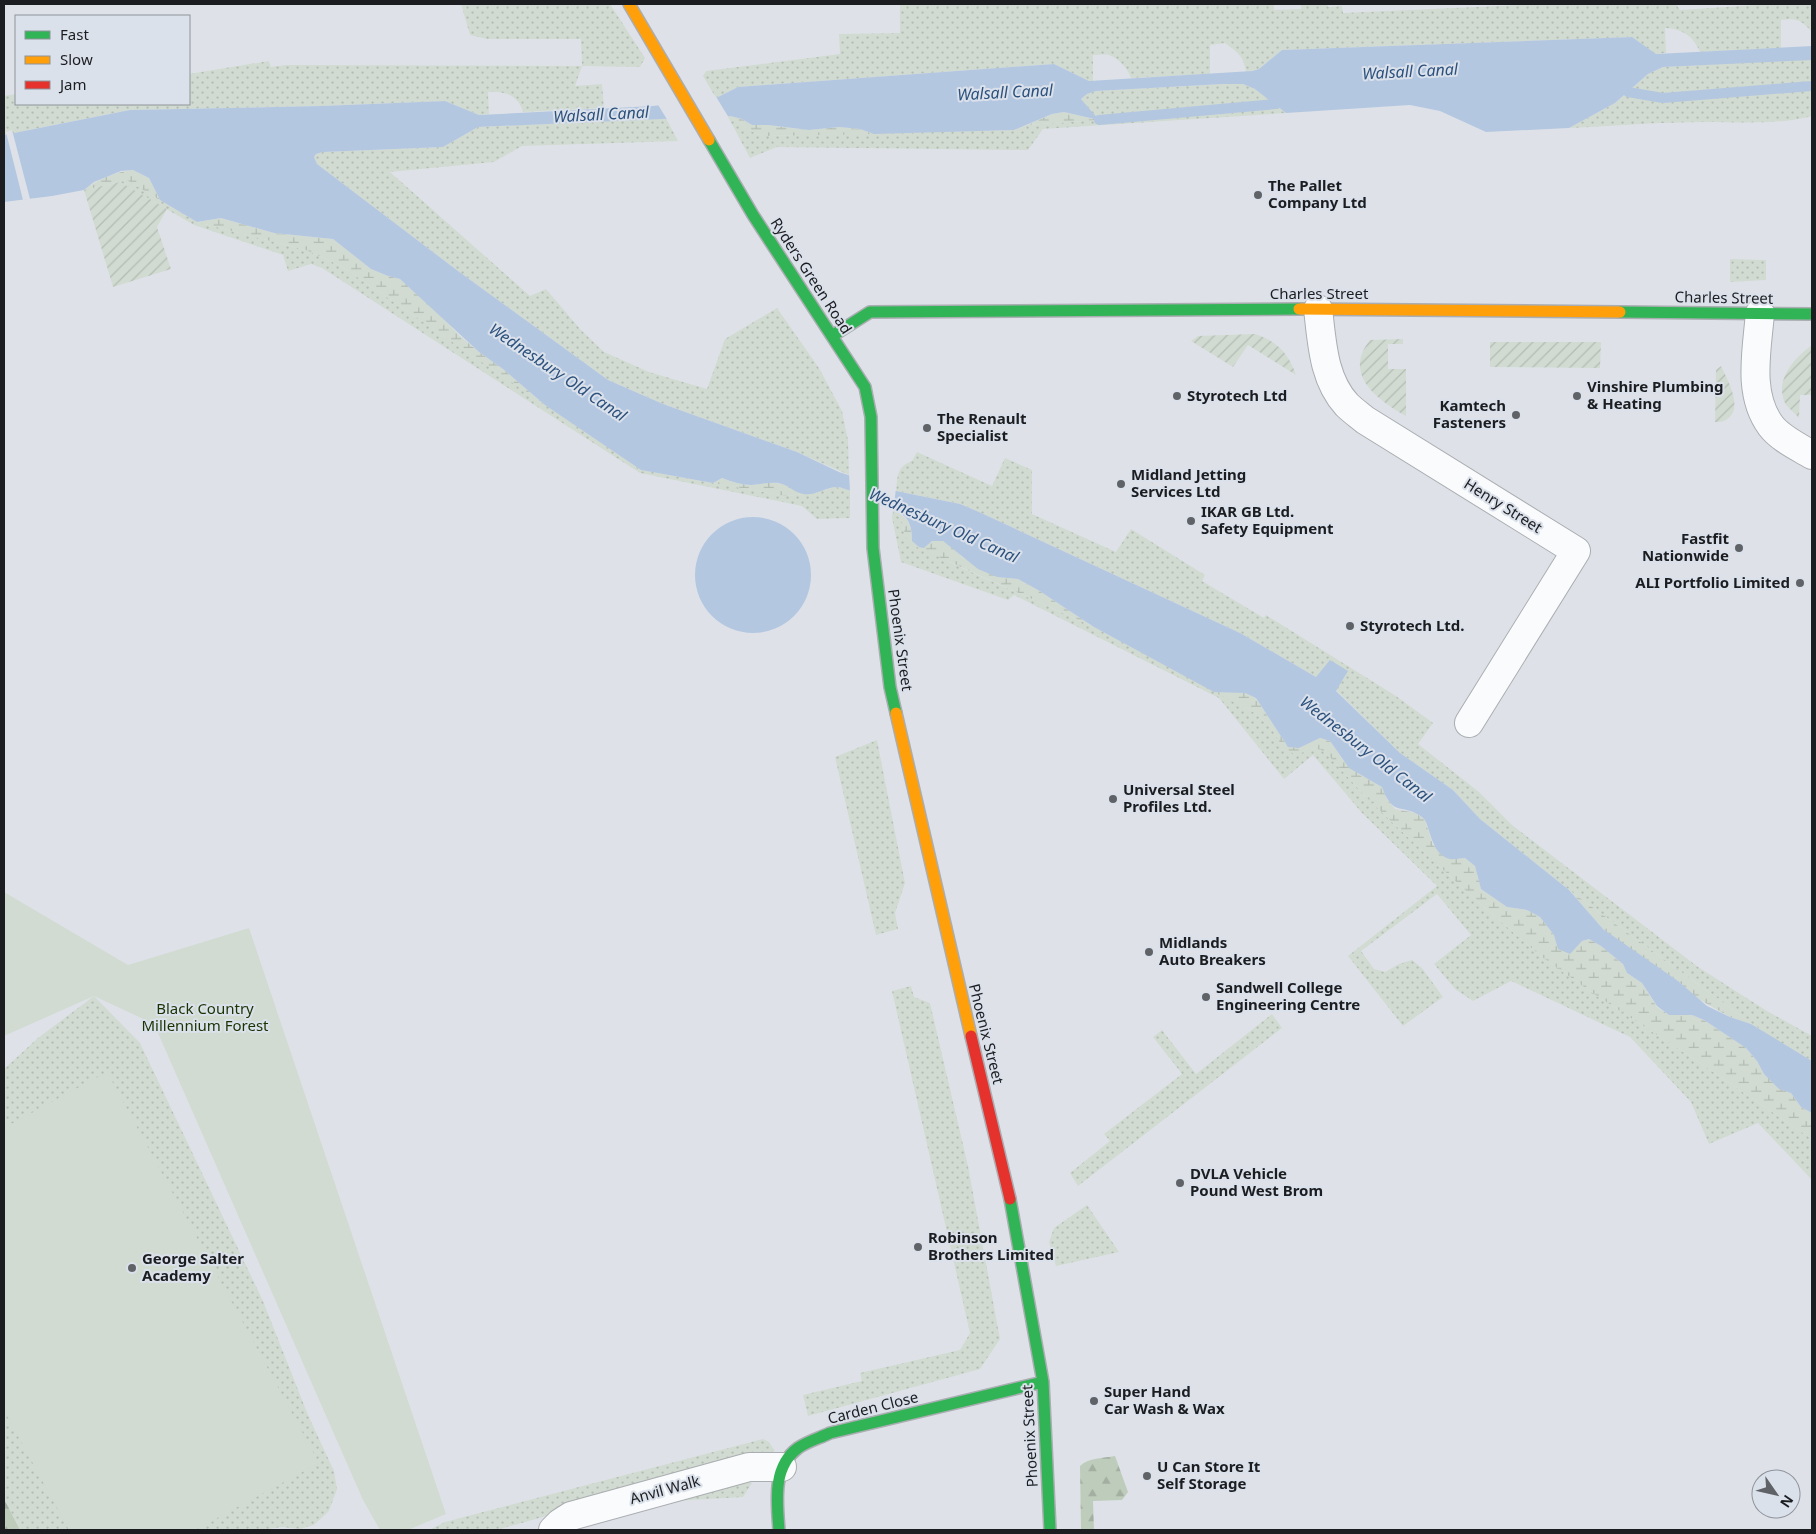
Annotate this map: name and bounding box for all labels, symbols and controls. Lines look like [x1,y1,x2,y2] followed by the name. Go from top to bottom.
[15,15,190,105] legend
[60,24,89,44] text: Fast
[60,49,93,69] text: Slow
[1362,57,1459,84] water label: Walsall Canal
[58,74,87,94] text: Jam
[957,78,1054,105] water label: Walsall Canal
[553,100,650,127] water label: Walsall Canal
[1268,175,1367,212] place label: The Pallet Company Ltd
[1252,189,1264,201] marker: The Pallet Company Ltd
[767,213,857,337] street label: Ryders Green Road
[1270,283,1369,303] street label: Charles Street
[1675,286,1774,308] street label: Charles Street
[485,318,632,427] water label: Wednesbury Old Canal
[1587,376,1723,413] place label: Vinshire Plumbing & Heating
[1187,385,1287,405] place label: Styrotech Ltd
[1171,390,1183,402] marker: Styrotech Ltd
[1571,390,1583,402] marker: Vinshire Plumbing & Heating
[1433,395,1506,432] place label: Kamtech Fasteners
[937,408,1027,445] place label: The Renault Specialist
[1510,409,1522,421] marker: Kamtech Fasteners
[921,422,933,434] marker: The Renault Specialist
[1131,464,1246,501] place label: Midland Jetting Services Ltd
[1461,473,1547,537] street label: Henry Street
[1115,478,1127,490] marker: Midland Jetting Services Ltd
[866,482,1023,568] water label: Wednesbury Old Canal
[1201,501,1334,538] place label: IKAR GB Ltd. Safety Equipment
[1185,515,1197,527] marker: IKAR GB Ltd. Safety Equipment
[1642,528,1729,565] place label: Fastfit Nationwide
[1733,542,1745,554] marker: Fastfit Nationwide
[1635,572,1790,592] place label: ALI Portfolio Limited
[1794,577,1806,589] marker: ALI Portfolio Limited
[884,588,918,693] street label: Phoenix Street
[1360,615,1465,635] place label: Styrotech Ltd.
[1344,620,1356,632] marker: Styrotech Ltd.
[1296,691,1437,808] water label: Wednesbury Old Canal
[1123,779,1235,816] place label: Universal Steel Profiles Ltd.
[1107,793,1119,805] marker: Universal Steel Profiles Ltd.
[1159,932,1266,969] place label: Midlands Auto Breakers
[1143,946,1155,958] marker: Midlands Auto Breakers
[1216,977,1360,1014] place label: Sandwell College Engineering Centre
[965,981,1009,1087] street label: Phoenix Street
[1200,991,1212,1003] marker: Sandwell College Engineering Centre
[141,998,269,1035] park label: Black Country Millennium Forest
[1190,1163,1323,1200] place label: DVLA Vehicle Pound West Brom
[1174,1177,1186,1189] marker: DVLA Vehicle Pound West Brom
[928,1227,1054,1264] place label: Robinson Brothers Limited
[912,1241,924,1253] marker: Robinson Brothers Limited
[142,1248,244,1285] place label: George Salter Academy
[126,1262,138,1274] marker: George Salter Academy
[1104,1381,1225,1418] place label: Super Hand Car Wash & Wax
[1016,1384,1042,1488] street label: Phoenix Street
[825,1386,920,1428] street label: Carden Close
[1088,1395,1100,1407] marker: Super Hand Car Wash & Wax
[1157,1456,1261,1493] place label: U Can Store It Self Storage
[1751,1469,1801,1519] north arrow
[627,1470,702,1508] street label: Anvil Walk
[1141,1470,1153,1482] marker: U Can Store It Self Storage
[1776,1492,1798,1512] text: N

